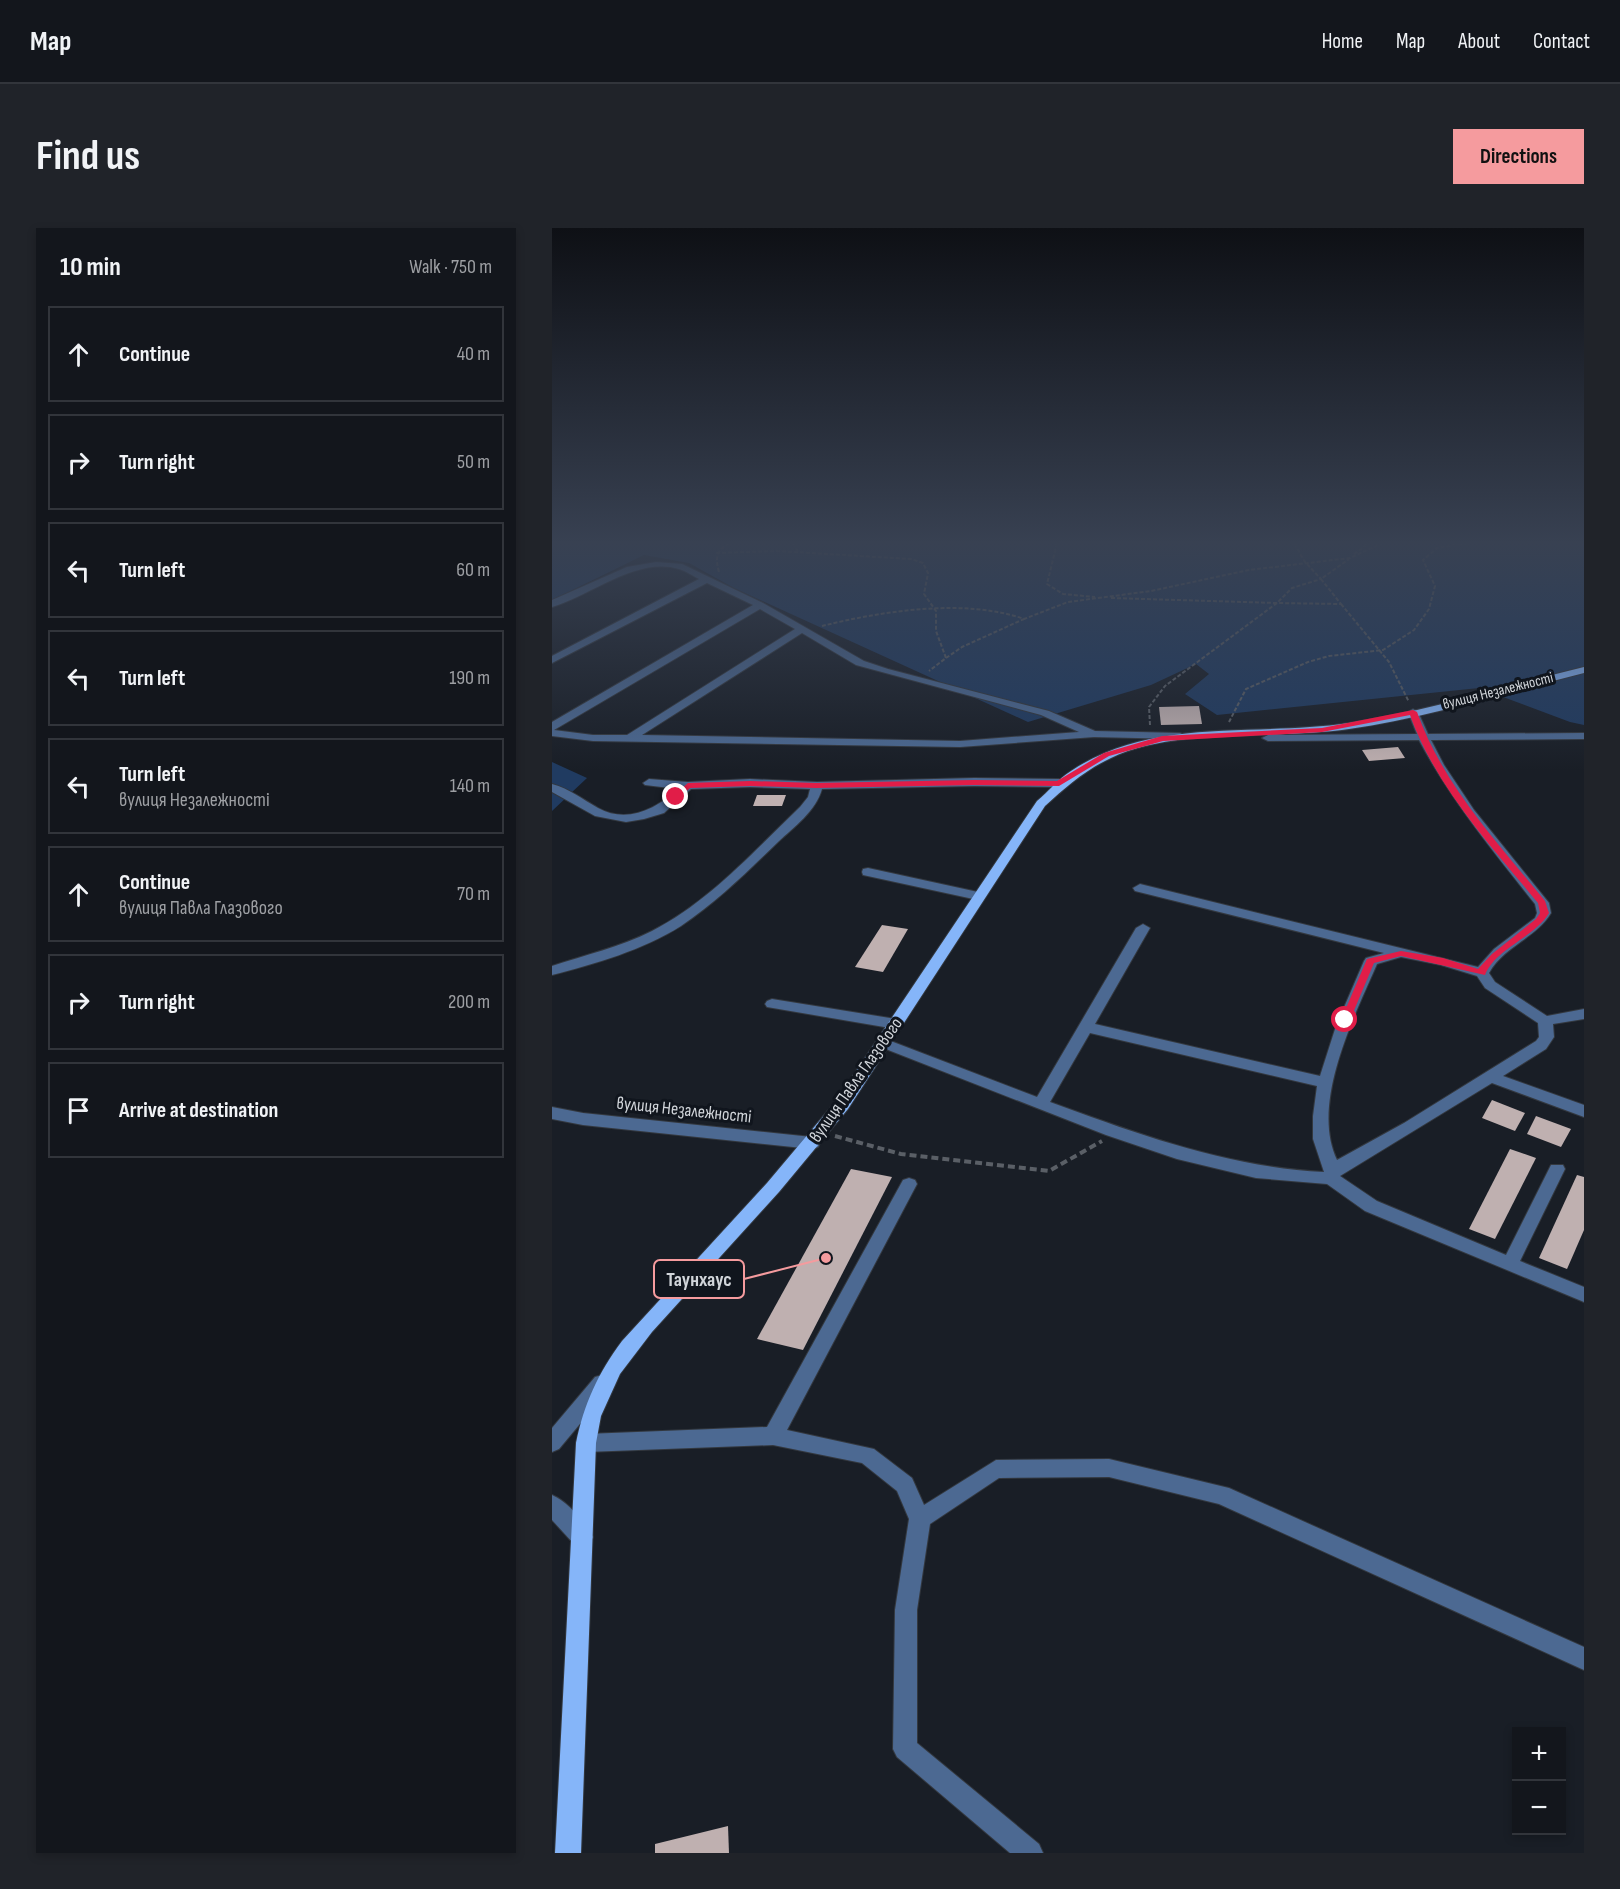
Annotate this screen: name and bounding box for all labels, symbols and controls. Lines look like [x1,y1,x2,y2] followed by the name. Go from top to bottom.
[30,25,71,58] text: Map
[1322,29,1363,54] text: Home
[1396,29,1425,54] text: Map
[1458,29,1500,54] text: About
[1533,29,1590,54] text: Contact
[1453,129,1584,184] button: Directions
[36,131,140,182] text: Find us
[60,252,121,283] text: 10 min
[409,255,492,279] text: Walk · 750 m
[62,338,95,371] icon: ahead
[119,341,190,368] text: Continue
[457,342,490,366] text: 40 m
[62,446,95,479] icon: right
[119,449,195,476] text: Turn right
[457,450,490,474] text: 50 m
[62,554,95,587] icon: left
[119,557,185,584] text: Turn left
[456,558,490,582] text: 60 m
[62,662,95,695] icon: left
[119,665,185,692] text: Turn left
[449,666,490,690] text: 190 m
[1441,668,1555,714] street label: вулиця Незалежності
[119,761,185,788] text: Turn left
[62,770,95,803] icon: left
[450,774,490,798] text: 140 m
[662,783,688,809] route end
[119,788,270,812] text: вулиця Незалежності
[119,869,190,896] text: Continue
[62,878,95,911] icon: ahead
[457,882,490,906] text: 70 m
[119,896,283,920] text: вулиця Павла Глазового
[62,986,95,1019] icon: right
[119,989,195,1016] text: Turn right
[448,990,490,1014] text: 200 m
[1331,1006,1357,1032] route start
[805,1014,907,1146] street label: вулиця Павла Глазового
[615,1092,753,1128] street label: вулиця Незалежності
[62,1094,95,1127] icon: arrive
[119,1097,278,1124] text: Arrive at destination
[654,1260,744,1298] callout: Таунхаус
[666,1268,732,1292] text: Таунхаус
[1512,1727,1566,1835] map controls
[1512,1727,1566,1781] button: +
[1512,1781,1566,1835] button: −

